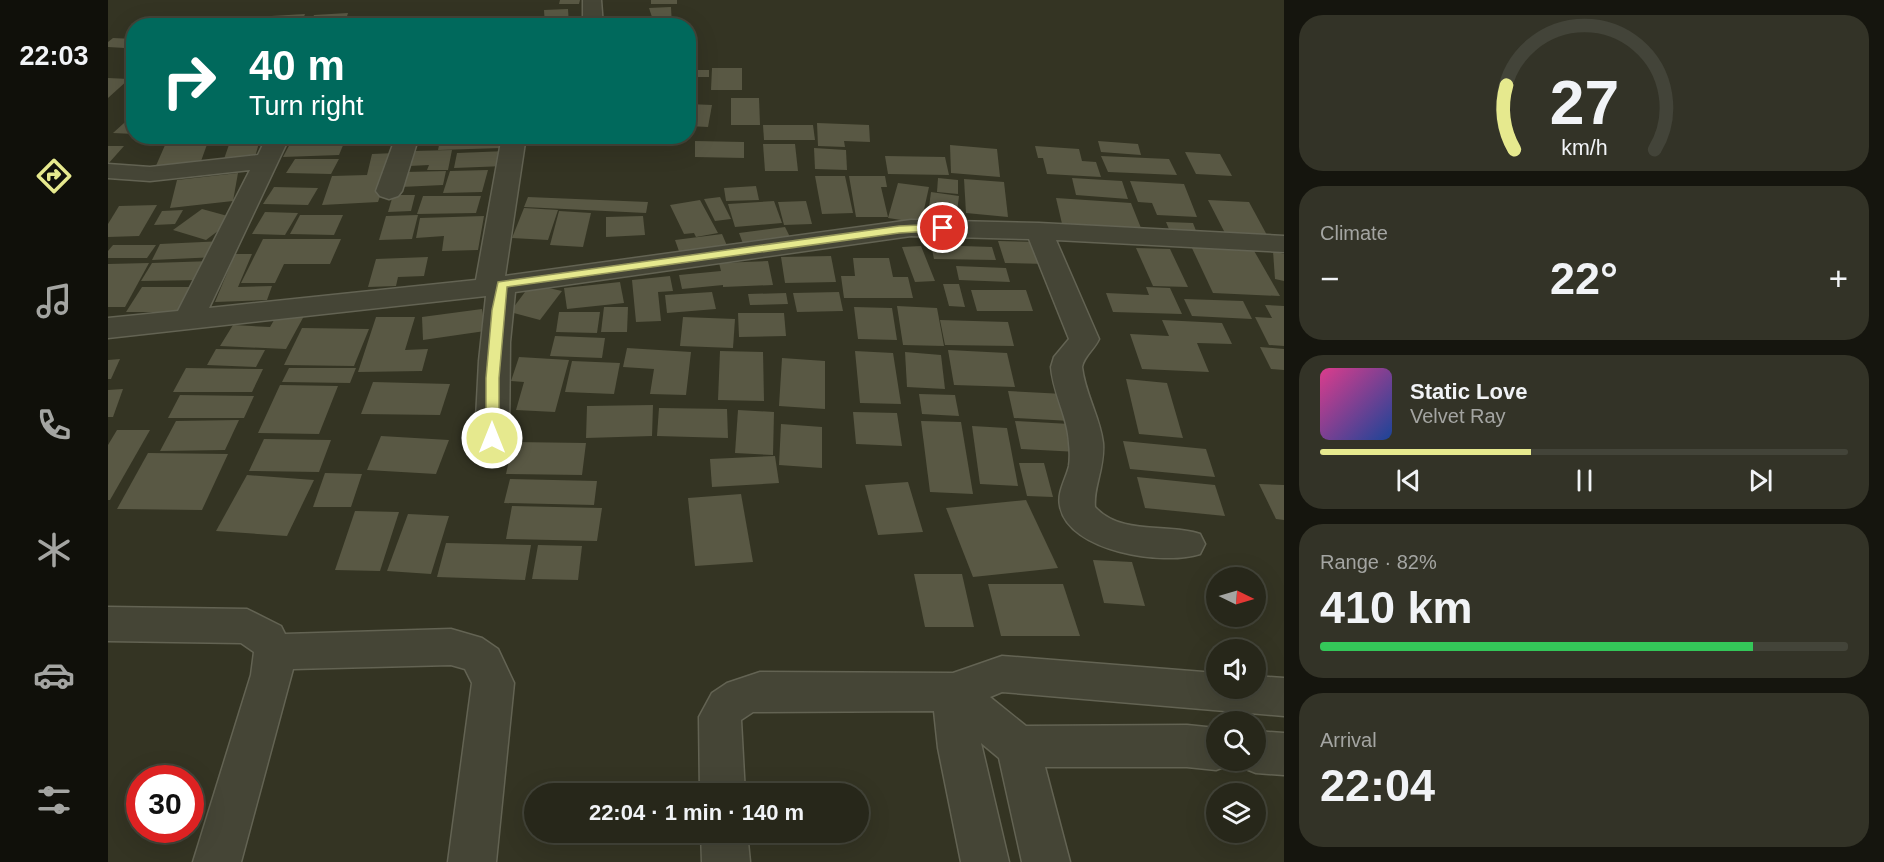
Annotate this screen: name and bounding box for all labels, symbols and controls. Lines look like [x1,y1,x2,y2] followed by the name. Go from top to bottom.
[19,41,89,71] text: 22:03
[150,42,228,120] icon: right
[249,42,345,89] text: 40 m
[1549,68,1619,137] text: 27
[249,91,364,121] text: Turn right
[1561,136,1607,160] text: km/h
[33,155,75,197] icon: directions
[917,202,968,253] pin
[926,211,959,244] icon: arrive
[1320,222,1388,244] text: Climate
[1550,253,1618,304] text: 22°
[1320,260,1339,297] text: −
[1829,260,1848,297] text: +
[33,280,75,322] icon: music
[1410,379,1527,404] text: Static Love
[33,404,75,446] icon: phone
[1410,405,1506,427] text: Velvet Ray
[460,406,524,470] position arrow
[1392,464,1425,497] icon: previous
[1568,464,1601,497] icon: pause
[1744,464,1777,497] icon: next
[33,529,75,571] icon: climate
[1320,551,1437,573] text: Range · 82%
[1206,567,1266,627] north arrow
[1206,567,1266,843] map controls
[1320,582,1473,633] text: 410 km
[1206,639,1266,699] button: sound
[33,654,75,696] icon: car
[1206,711,1266,771] button: search
[1320,729,1377,751] text: Arrival
[1320,760,1435,811] text: 22:04
[126,765,204,843] speed limit sign: 30
[33,779,75,821] icon: filters
[1206,783,1266,843] button: layers
[589,800,804,825] text: 22:04 · 1 min · 140 m

